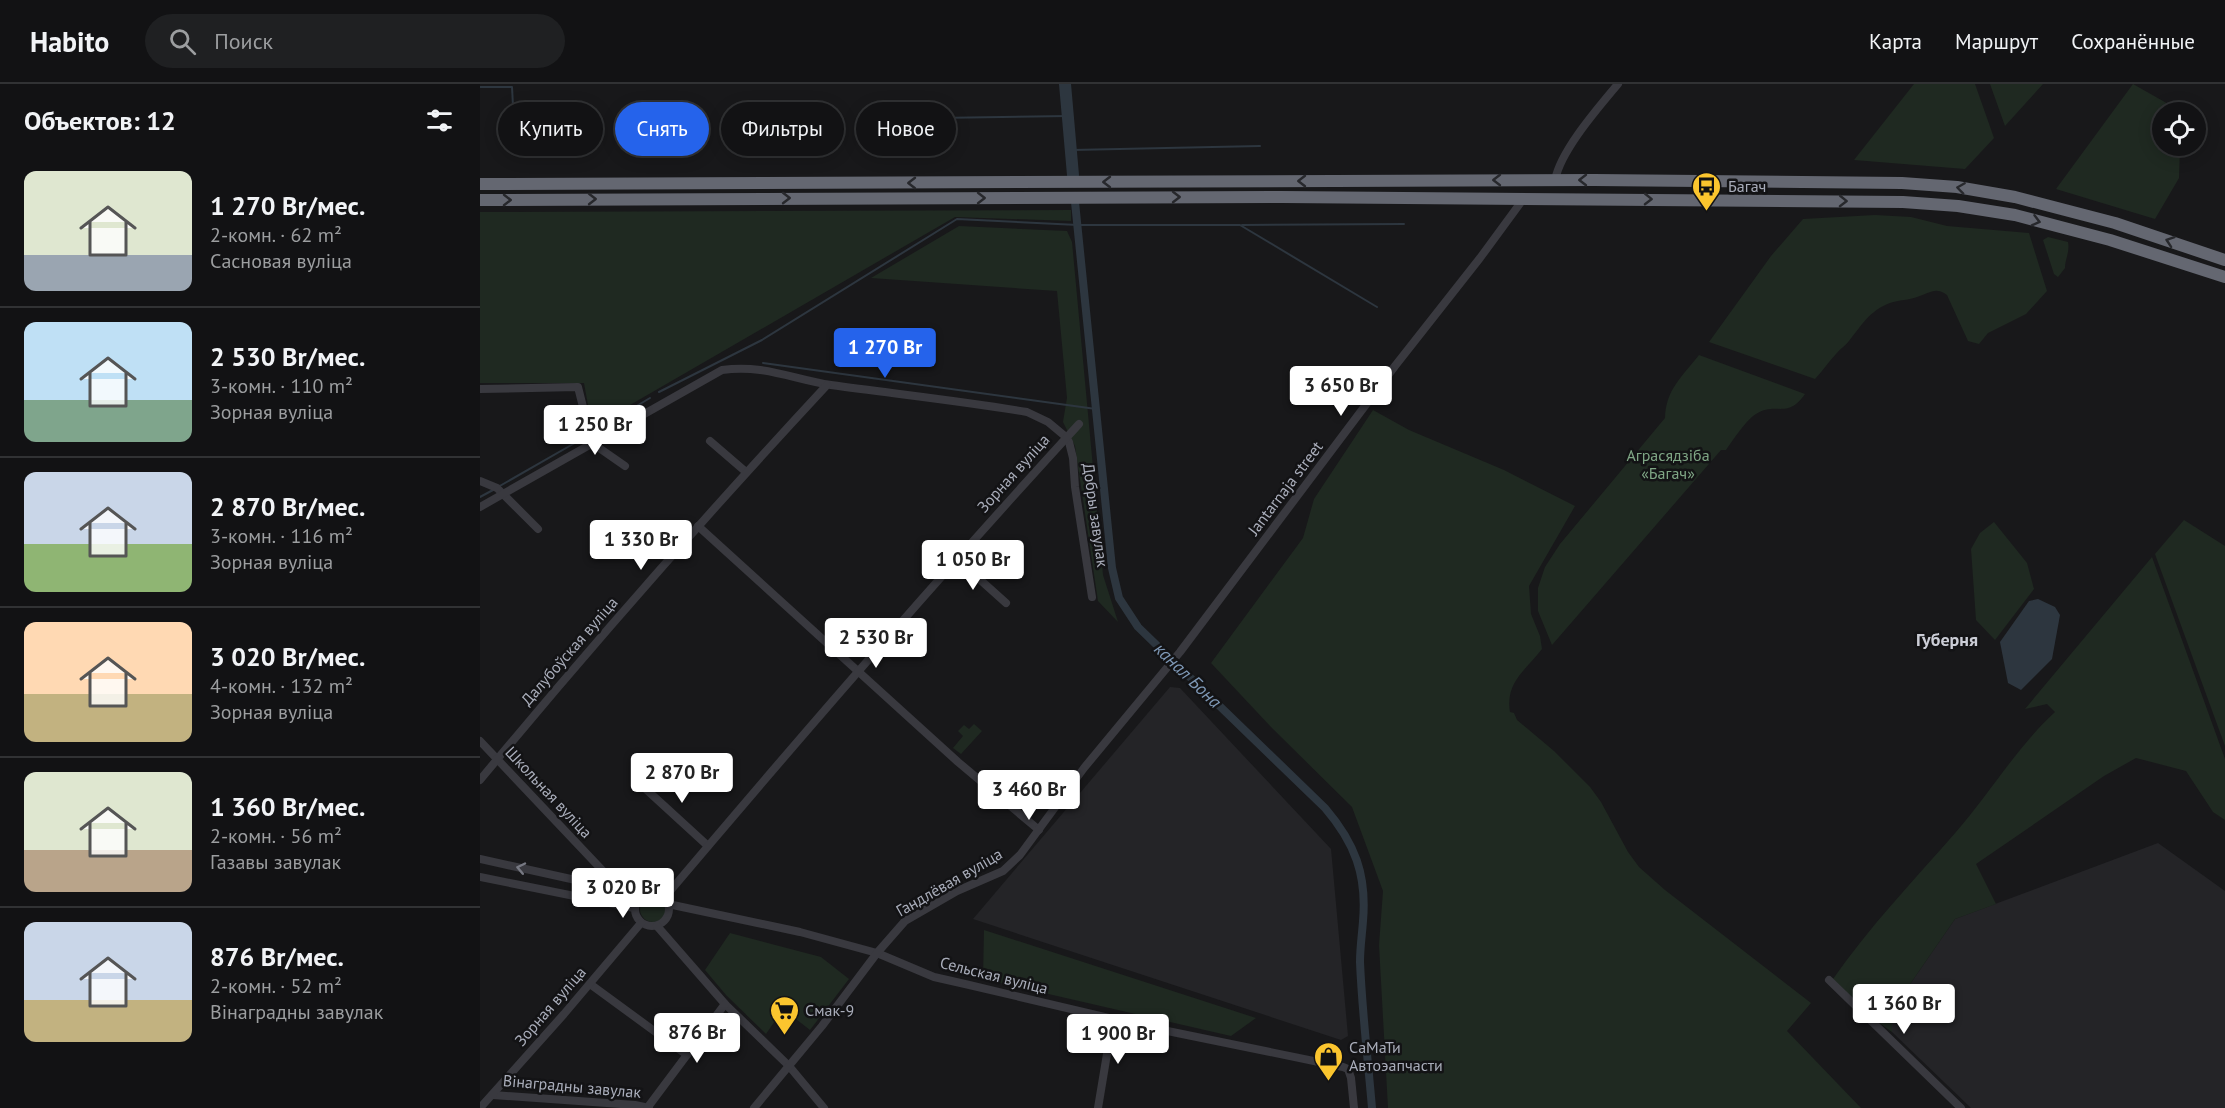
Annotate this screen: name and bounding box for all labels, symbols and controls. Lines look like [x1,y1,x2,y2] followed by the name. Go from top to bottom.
[145,14,565,68] search box
[30,23,109,60] text: Habito
[166,25,199,58] icon: search
[214,27,273,55] text: Поиск
[1869,28,1922,55] text: Карта
[1955,28,2038,55] text: Маршрут
[2071,28,2195,55] text: Сохранённые
[498,102,603,156] chip: Купить
[615,102,709,156] chip: Снять
[721,102,844,156] chip: Фильтры
[856,102,956,156] chip: Новое
[2152,102,2206,156] map controls
[2152,102,2206,156] button: locate
[24,104,176,137] text: Объектов: 12
[423,104,456,137] icon: filters
[1691,170,1723,212] bus stop icon: Багач
[1492,174,1501,186] one-way arrow
[1578,174,1587,186] one-way arrow
[1297,175,1306,187] one-way arrow
[1102,176,1111,188] one-way arrow
[1728,176,1766,196] place label: Багач
[907,177,916,189] one-way arrow
[1956,183,1965,195] one-way arrow
[210,189,365,222] text: 1 270 Br/мес.
[1172,191,1181,203] one-way arrow
[782,192,791,205] one-way arrow
[977,192,986,204] one-way arrow
[1643,192,1652,205] one-way arrow
[587,193,596,205] one-way arrow
[502,194,511,206] one-way arrow
[72,195,144,267] icon: home
[1838,195,1847,207] one-way arrow
[2031,213,2041,226] one-way arrow
[210,222,342,248] text: 2-комн. · 62 m²
[2165,236,2176,249] one-way arrow
[210,248,352,274] text: Сасновая вуліца
[823,328,947,379] pin: 1 270 Br
[848,334,922,360] text: 1 270 Br
[210,340,365,373] text: 2 530 Br/мес.
[72,346,144,418] icon: home
[1279,366,1403,417] pin: 3 650 Br
[1304,372,1378,398] text: 3 650 Br
[210,373,353,399] text: 3-комн. · 110 m²
[210,399,333,425] text: Зорная вуліца
[533,405,657,456] pin: 1 250 Br
[558,411,632,437] text: 1 250 Br
[973,430,1053,516] street label: Зорная вуліца
[1243,437,1327,540] street label: Jantarnaja street
[1626,445,1710,483] park label: Аграсядзіба «Багач»
[1079,462,1113,569] street label: Добры завулак
[210,490,365,523] text: 2 870 Br/мес.
[72,496,144,568] icon: home
[579,520,703,571] pin: 1 330 Br
[210,523,353,549] text: 3-комн. · 116 m²
[604,526,678,552] text: 1 330 Br
[911,540,1035,591] pin: 1 050 Br
[936,546,1010,572] text: 1 050 Br
[210,549,333,575] text: Зорная вуліца
[516,593,622,709] street label: Далубоўская вуліца
[814,618,938,669] pin: 2 530 Br
[839,624,913,650] text: 2 530 Br
[1916,628,1978,651] district label: Губерня
[1149,637,1227,713] water label: канал Бона
[210,640,365,673] text: 3 020 Br/мес.
[72,646,144,718] icon: home
[210,673,353,699] text: 4-комн. · 132 m²
[210,699,333,725] text: Зорная вуліца
[501,742,597,842] street label: Школьная вуліца
[620,753,744,804] pin: 2 870 Br
[645,759,719,785] text: 2 870 Br
[967,770,1091,821] pin: 3 460 Br
[992,776,1066,802] text: 3 460 Br
[210,790,365,823] text: 1 360 Br/мес.
[72,796,144,868] icon: home
[210,823,342,849] text: 2-комн. · 56 m²
[892,844,1006,920] street label: Гандлёвая вуліца
[210,849,341,875] text: Газавы завулак
[516,862,526,875] one-way arrow
[561,868,685,919] pin: 3 020 Br
[586,874,660,900] text: 3 020 Br
[210,940,344,973] text: 876 Br/мес.
[72,946,144,1018] icon: home
[938,952,1050,998] street label: Сельская вуліца
[510,962,590,1050] street label: Зорная вуліца
[210,973,342,999] text: 2-комн. · 52 m²
[1842,984,1966,1035] pin: 1 360 Br
[1867,990,1941,1016] text: 1 360 Br
[768,994,800,1036] supermarket icon: Смак-9
[210,999,383,1025] text: Вінаградны завулак
[805,1000,854,1020] place label: Смак-9
[648,1013,746,1064] pin: 876 Br
[1056,1014,1180,1065] pin: 1 900 Br
[668,1019,726,1045] text: 876 Br
[1081,1020,1155,1046] text: 1 900 Br
[1349,1037,1443,1075] place label: СаМаТи Автоэапчасти
[1312,1040,1344,1082] shop icon: СаМаТи Автоэапчасти
[502,1070,642,1102] street label: Вінаградны завулак

